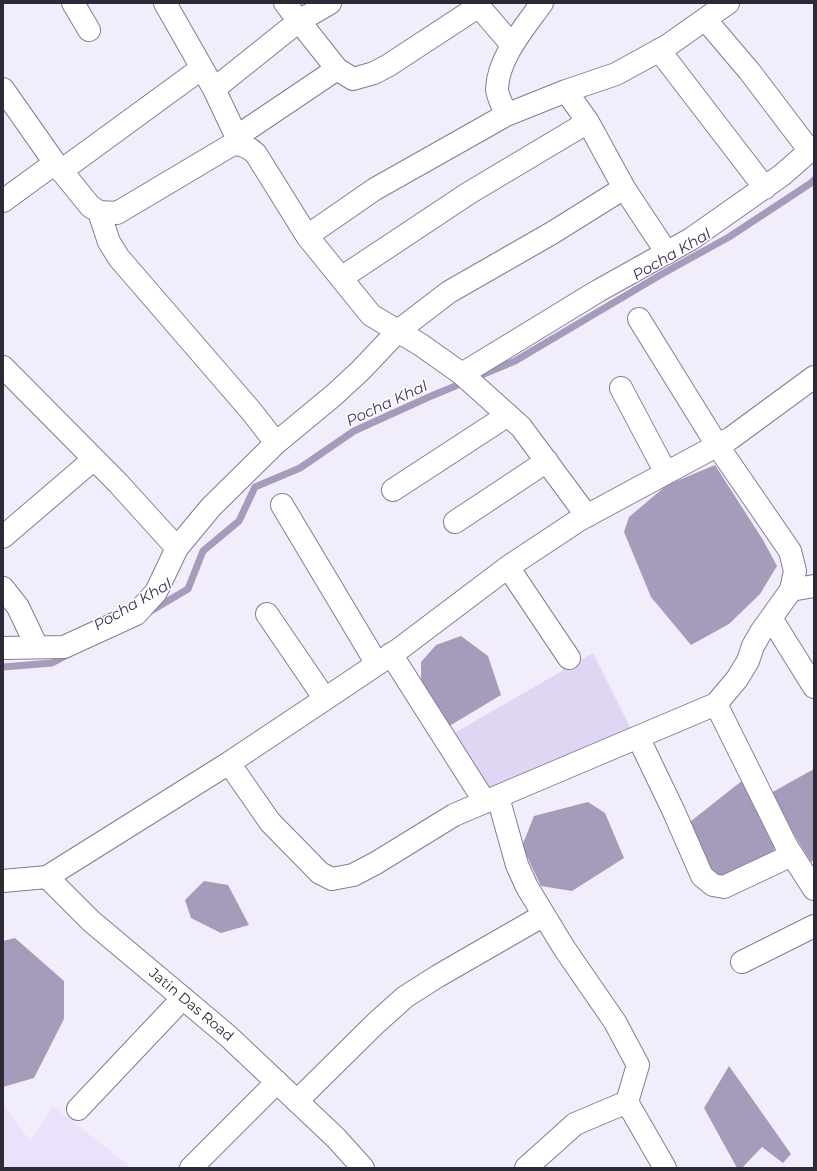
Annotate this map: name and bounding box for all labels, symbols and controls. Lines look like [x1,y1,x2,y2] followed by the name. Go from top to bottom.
[630,225,714,285] water label: Pocha Khal
[344,377,430,431] water label: Pocha Khal
[91,575,175,635] water label: Pocha Khal
[145,965,237,1045] street label: Jatin Das Road

